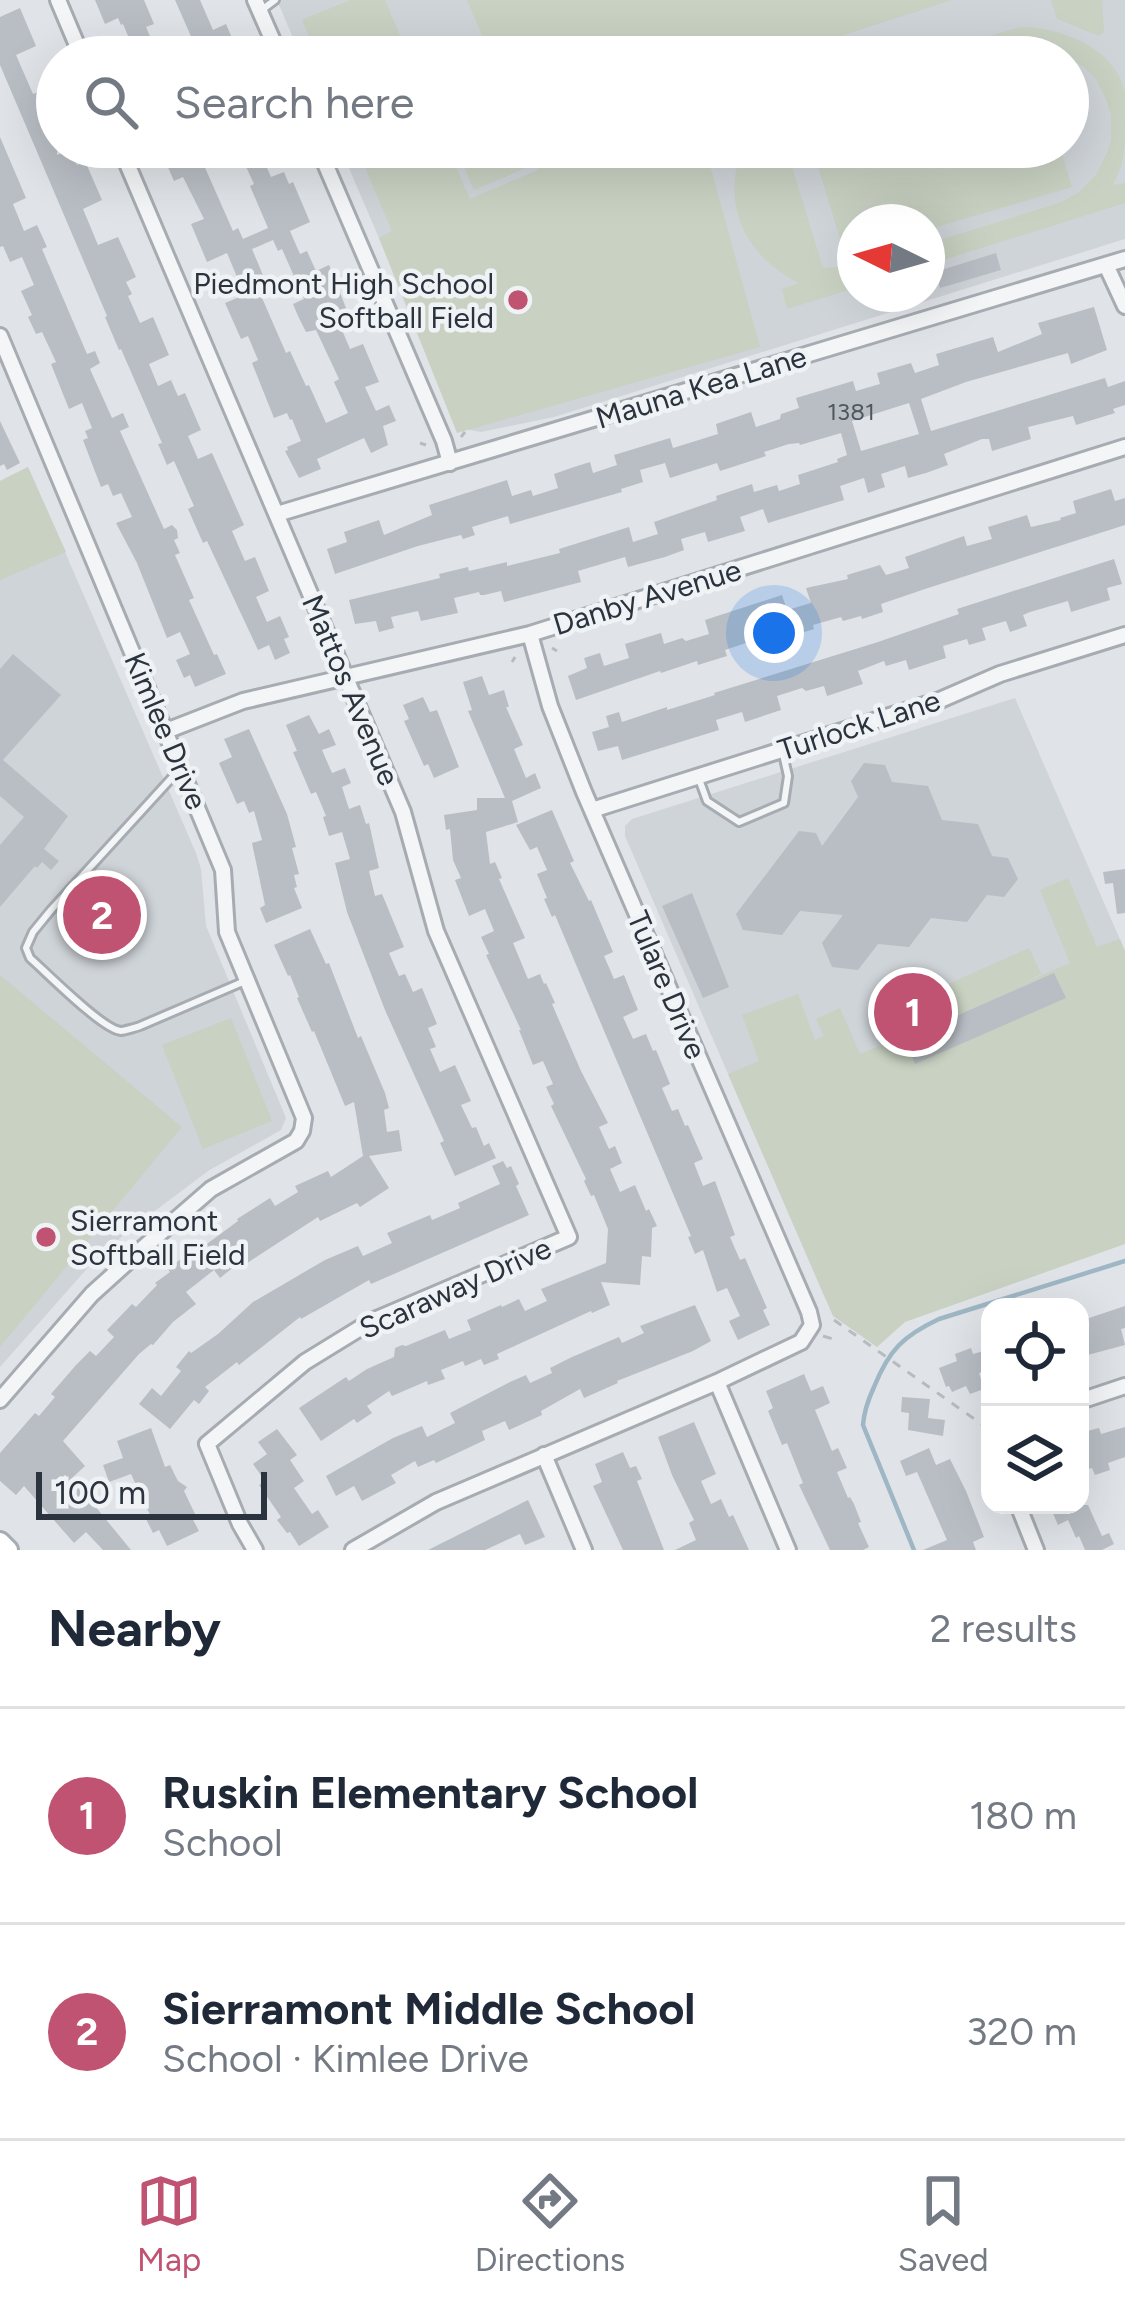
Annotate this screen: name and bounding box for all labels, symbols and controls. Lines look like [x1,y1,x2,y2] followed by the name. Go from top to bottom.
[36,36,1089,168] search box
[78,69,144,135] icon: search
[174,75,414,129] text: Search here
[837,204,945,312] north arrow
[193,265,494,336] place label: Piedmont High School Softball Field
[505,287,531,313] marker: Piedmont High School Softball Field
[591,337,811,437] street label: Mauna Kea Lane
[827,397,875,426] house number: 1381
[549,551,745,643] street label: Danby Avenue
[294,589,408,791] street label: Mattos Avenue
[744,603,804,663] your location
[116,647,216,815] street label: Kimlee Drive
[773,681,945,769] street label: Turlock Lane
[63,870,141,960] pin: 2
[619,905,715,1065] street label: Tulare Drive
[874,967,952,1057] pin: 1
[70,1202,246,1273] place label: Sierramont Softball Field
[33,1224,59,1250] marker: Sierramont Softball Field
[353,1229,557,1347] street label: Scaraway Drive
[981,1298,1089,1514] map controls
[981,1298,1089,1406] button: locate
[981,1406,1089,1514] button: layers
[36,1466,267,1519] scale bar
[54,1473,146,1512] text: 100 m
[48,1598,221,1659] text: Nearby
[930,1605,1077,1652] text: 2 results
[162,1765,698,1819] text: Ruskin Elementary School
[79,1792,95,1839] text: 1
[969,1792,1077,1839] text: 180 m
[162,1819,283,1866] text: School
[162,1981,695,2035] text: Sierramont Middle School
[76,2008,98,2055] text: 2
[966,2008,1077,2055] text: 320 m
[162,2035,529,2082] text: School · Kimlee Drive
[136,2168,202,2279] tab: Map
[475,2168,625,2279] tab: Directions
[898,2168,989,2279] tab: Saved

